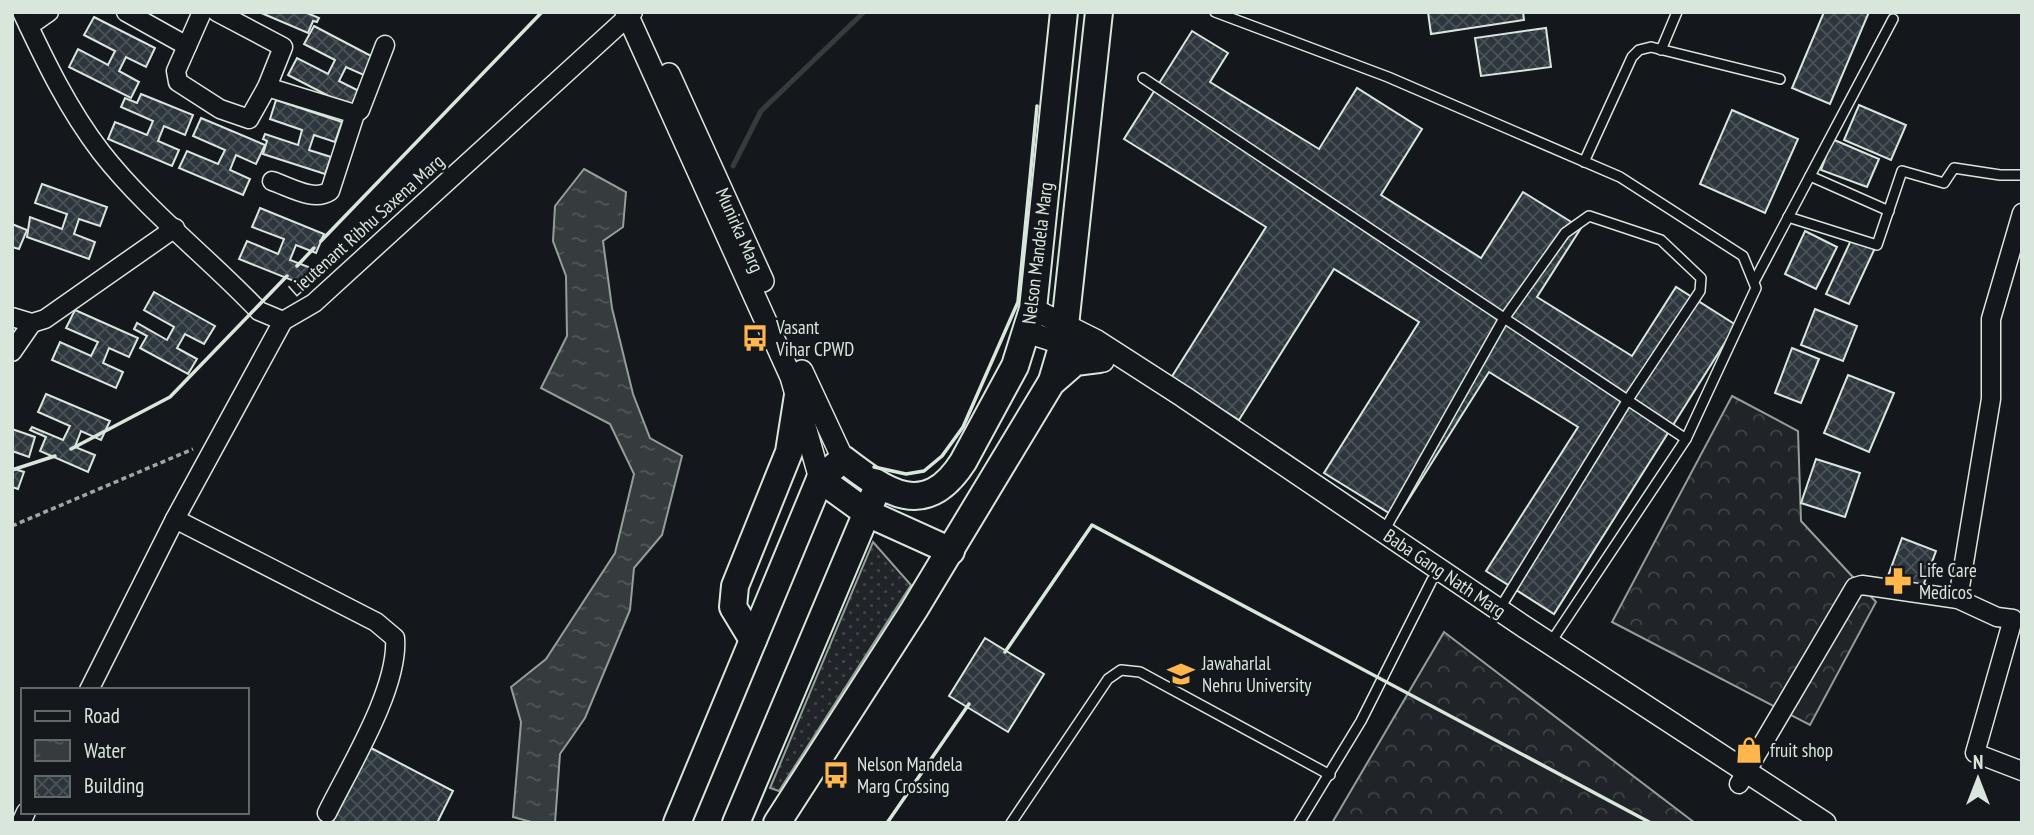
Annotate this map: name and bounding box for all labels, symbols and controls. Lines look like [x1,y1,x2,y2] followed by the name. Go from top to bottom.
[283,149,449,301] street label: Lieutenant Ribhu Saxena Marg
[1016,181,1058,325] street label: Nelson Mandela Marg
[711,184,769,276] street label: Munirka Marg
[775,315,854,361] place label: Vasant Vihar CPWD
[740,323,770,353] bus stop icon: Vasant Vihar CPWD
[1379,523,1511,623] street label: Baba Gang Nath Marg
[1919,558,1977,604] place label: Life Care Medicos
[1883,566,1913,596] pharmacy icon: Life Care Medicos
[1201,651,1312,697] place label: Jawaharlal Nehru University
[1166,659,1196,689] school or university icon: Jawaharlal Nehru University
[21,688,248,814] legend
[84,702,120,729] text: Road
[1734,735,1764,765] shop icon: fruit shop
[84,737,126,764] text: Water
[1770,738,1833,762] place label: fruit shop
[1943,744,2013,814] north arrow
[1973,750,1983,774] text: N
[857,752,963,798] place label: Nelson Mandela Marg Crossing
[821,760,851,790] bus stop icon: Nelson Mandela Marg Crossing
[84,772,144,799] text: Building

